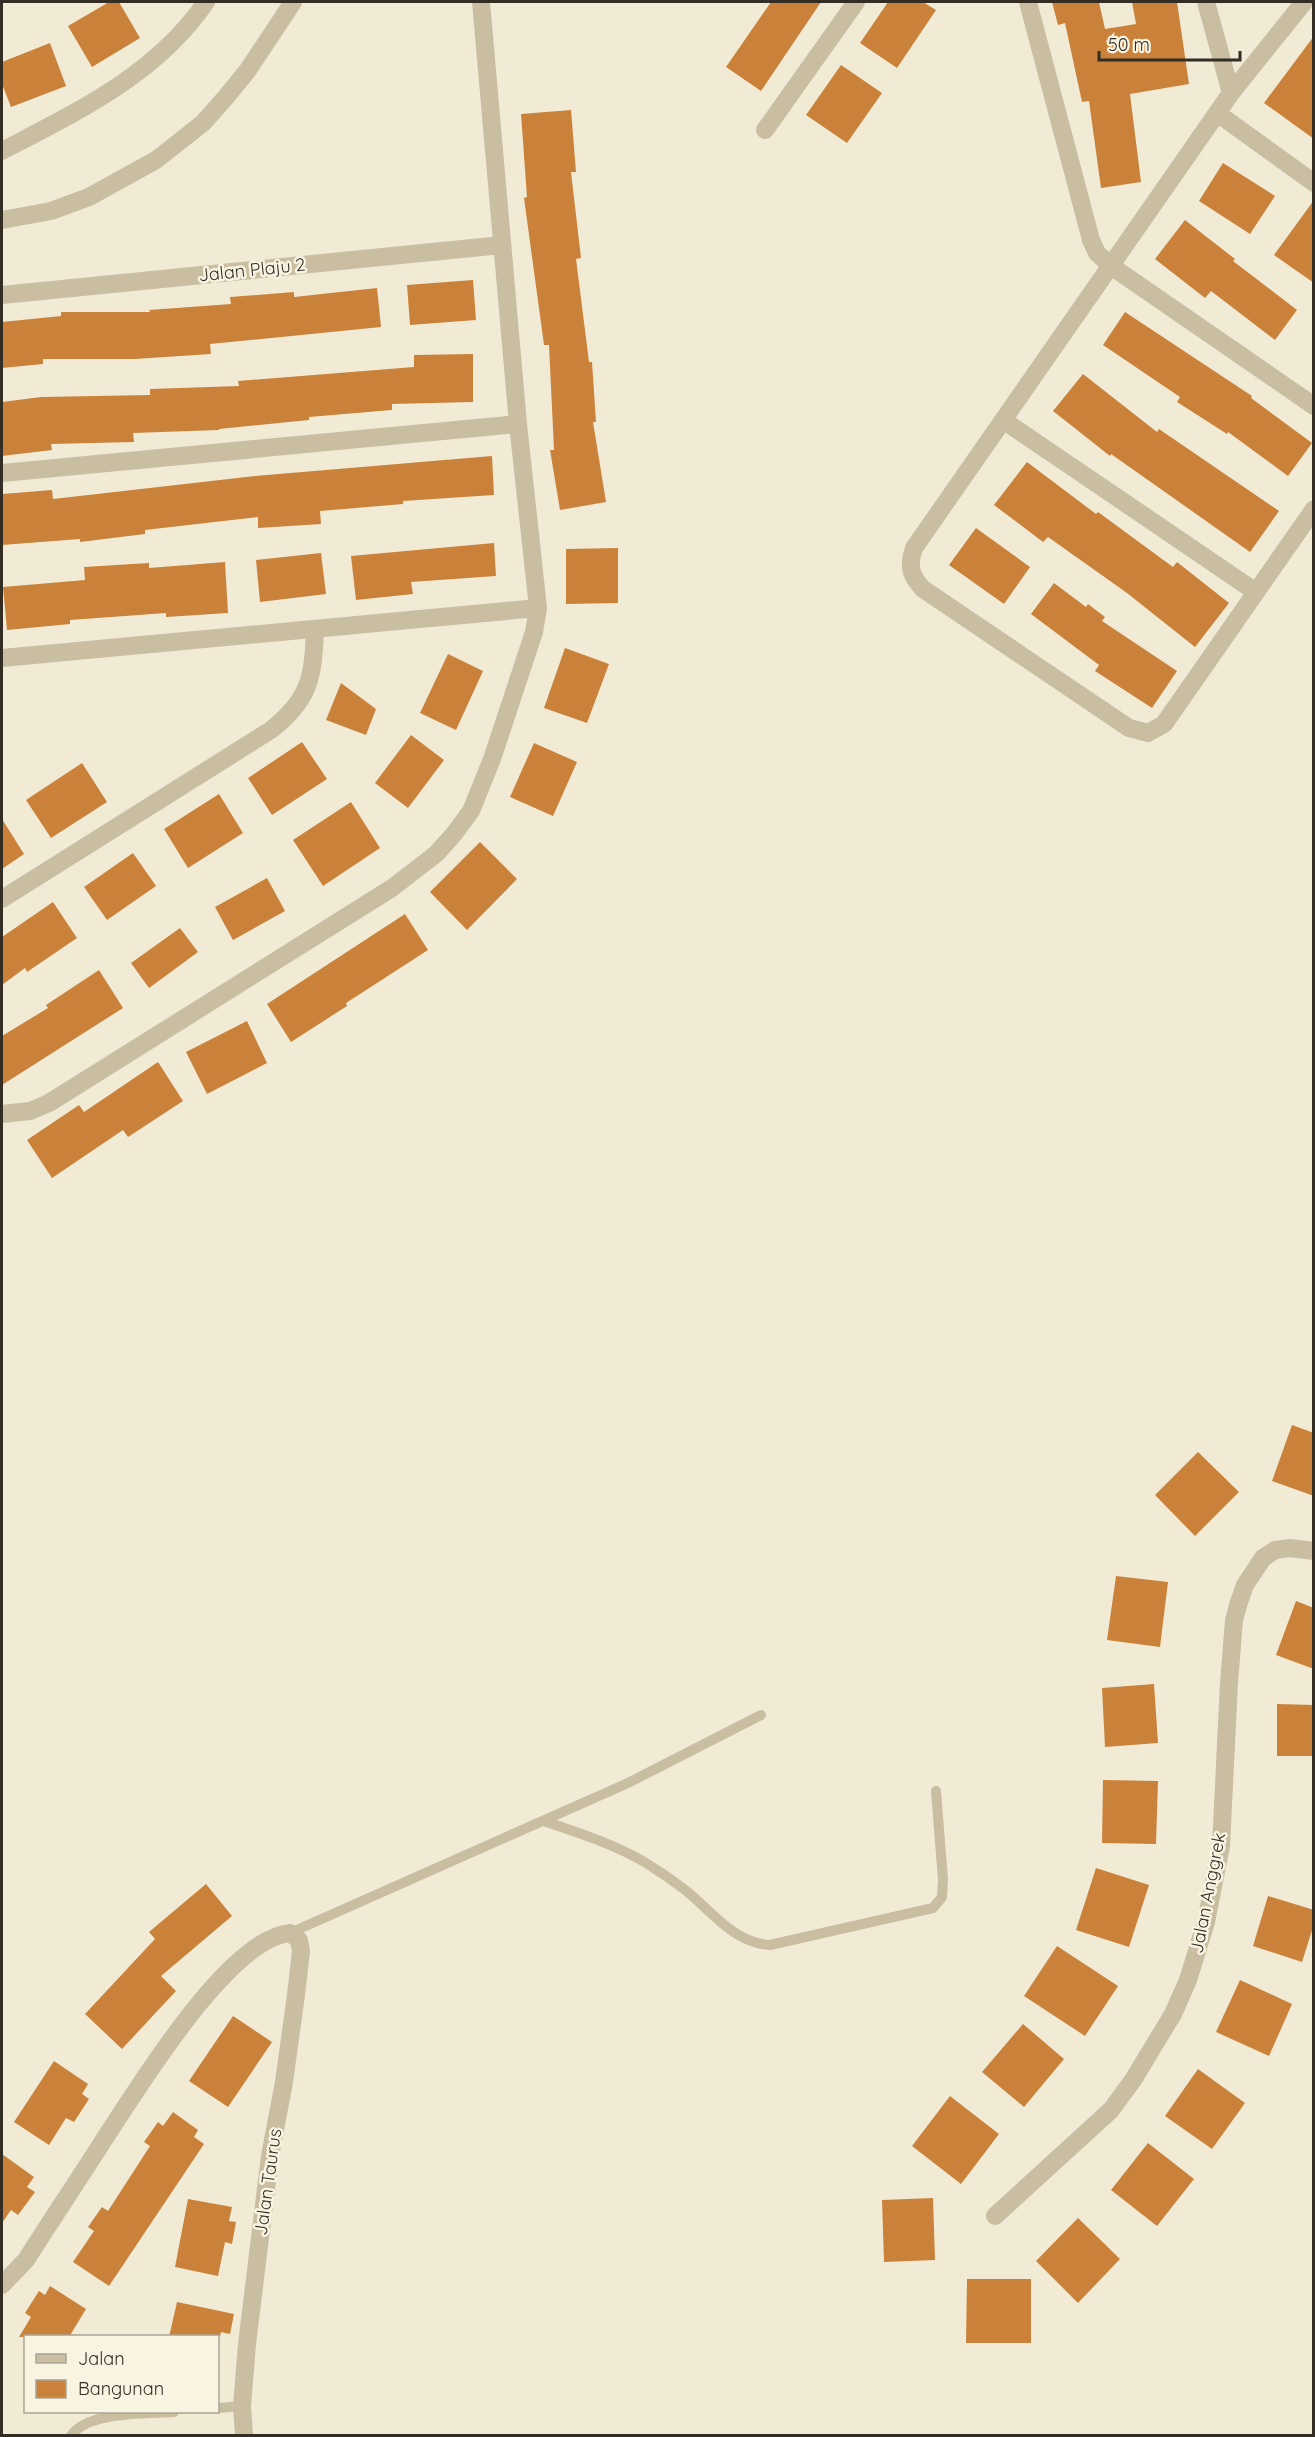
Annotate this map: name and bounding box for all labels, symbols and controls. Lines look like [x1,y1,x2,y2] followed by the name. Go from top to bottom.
[1099,24,1240,62] scale bar
[1108,33,1150,56] text: 50 m
[197,252,307,287] street label: Jalan Plaju 2
[1185,1831,1230,1955] street label: Jalan Anggrek
[249,2127,286,2237] street label: Jalan Taurus
[24,2335,219,2413] legend
[78,2347,125,2370] text: Jalan
[78,2377,164,2400] text: Bangunan

